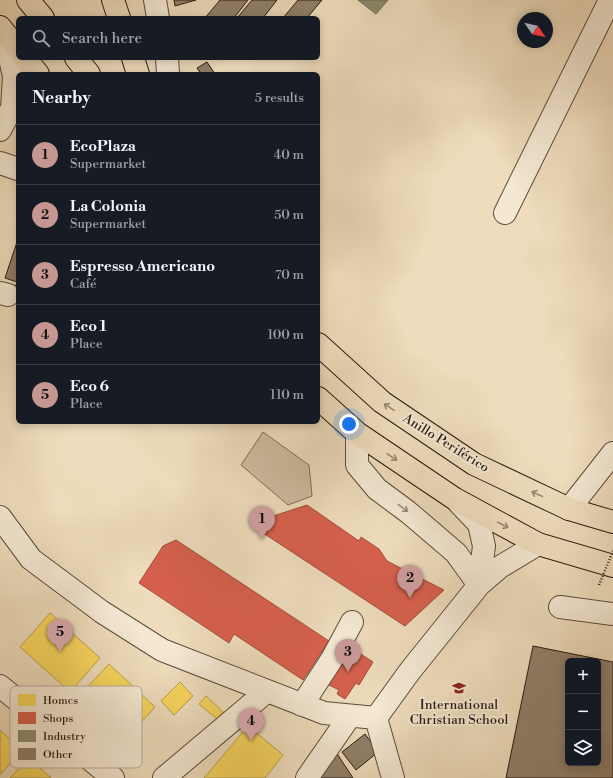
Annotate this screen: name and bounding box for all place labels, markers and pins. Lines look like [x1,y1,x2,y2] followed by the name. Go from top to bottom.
[249,506,275,539] pin: 1
[397,565,423,598] pin: 2
[47,619,73,652] pin: 5
[335,639,361,672] pin: 3
[451,680,467,696] school or university icon: International Christian School
[410,697,508,728] place label: International Christian School
[238,708,264,741] pin: 4

